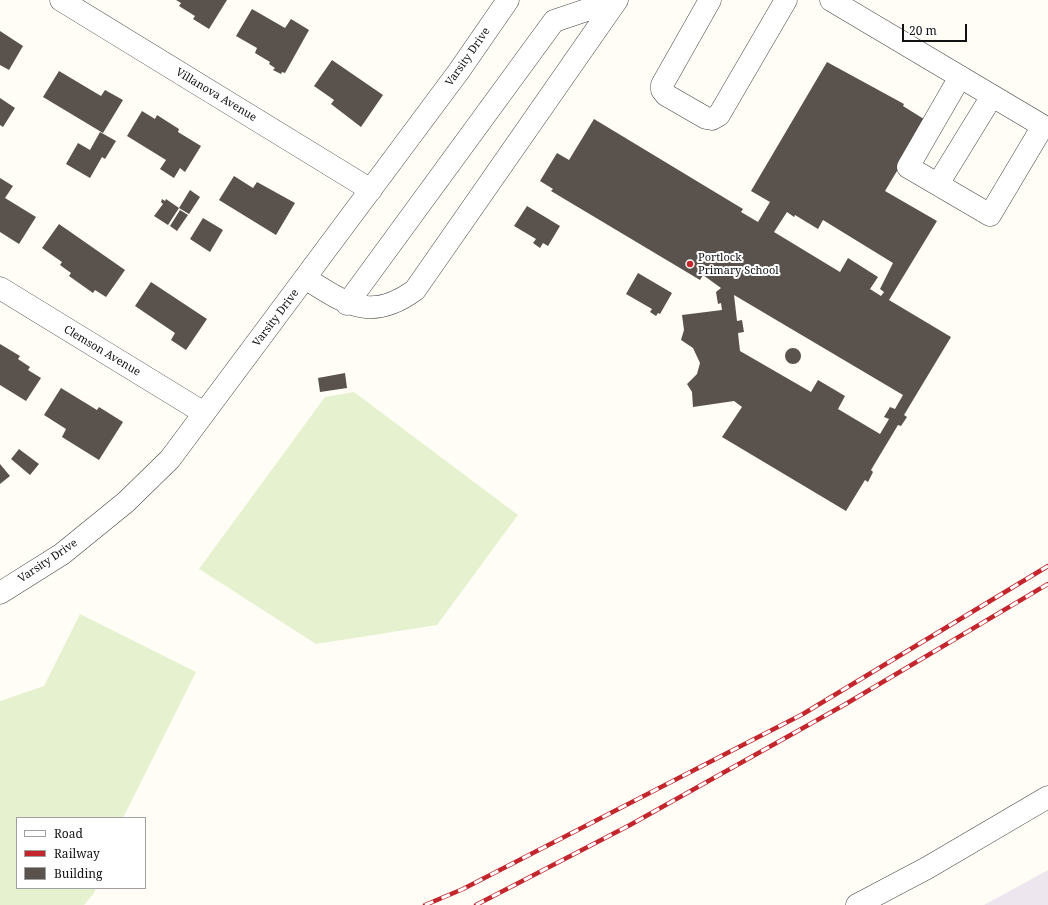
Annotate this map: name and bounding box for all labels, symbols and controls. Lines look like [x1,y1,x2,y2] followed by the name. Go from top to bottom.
[904,16,969,42] scale bar
[909,22,937,39] text: 20 m
[443,25,493,89] street label: Varsity Drive
[173,66,259,124] street label: Villanova Avenue
[698,251,779,277] place label: Portlock Primary School
[685,259,695,269] marker: Portlock Primary School
[250,287,302,349] street label: Varsity Drive
[61,323,143,379] street label: Clemson Avenue
[16,536,80,586] street label: Varsity Drive
[16,817,146,889] legend
[54,825,83,842] text: Road
[54,845,100,862] text: Railway
[54,865,102,882] text: Building

